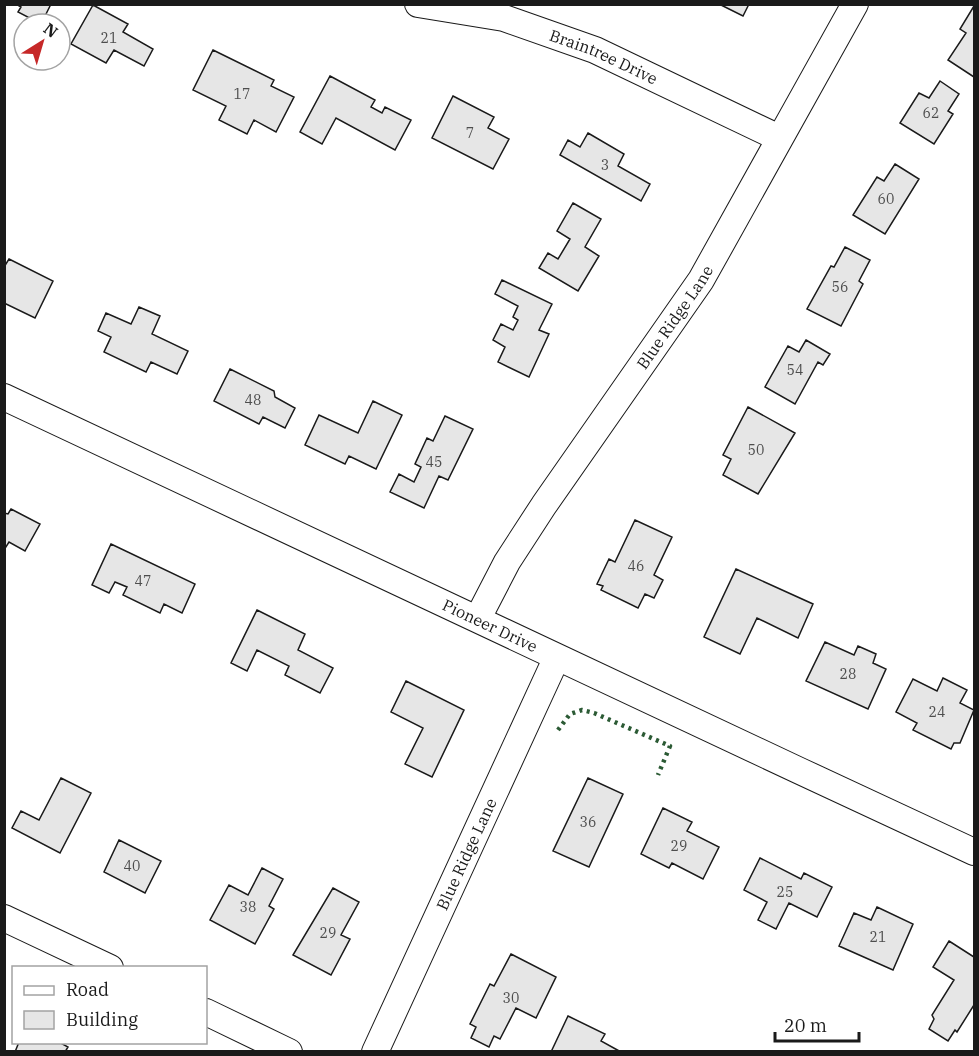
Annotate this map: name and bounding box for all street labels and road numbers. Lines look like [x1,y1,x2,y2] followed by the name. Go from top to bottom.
[547,25,661,89] street label: Braintree Drive
[632,262,717,373] street label: Blue Ridge Lane
[439,594,541,656] street label: Pioneer Drive
[432,795,501,913] street label: Blue Ridge Lane

